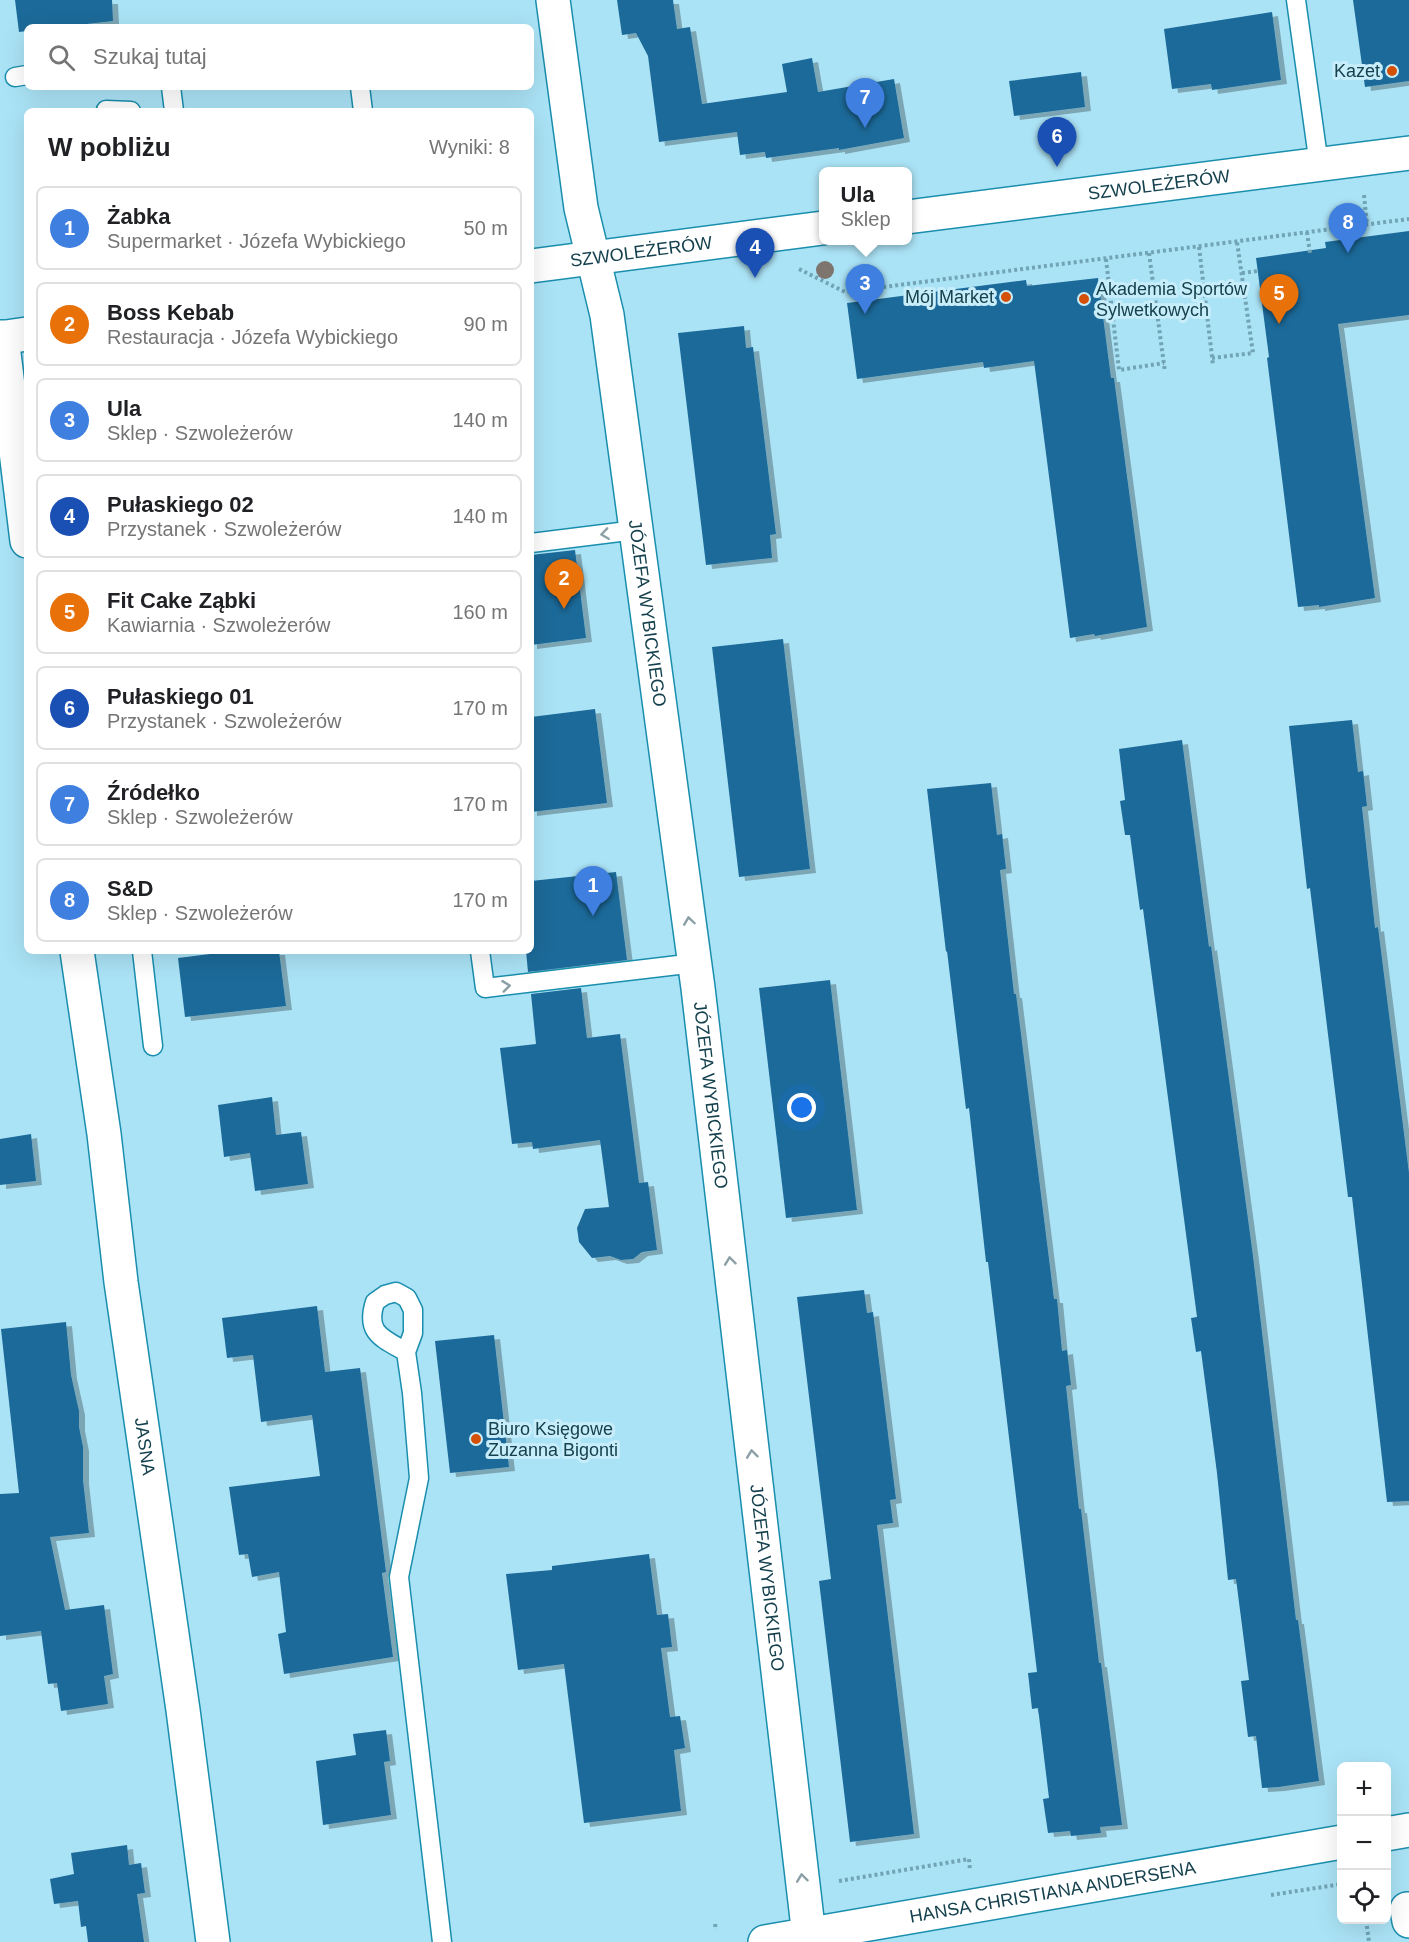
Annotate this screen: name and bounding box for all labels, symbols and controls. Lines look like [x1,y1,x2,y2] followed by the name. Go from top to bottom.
[24,24,534,90] search box
[45,41,78,74] icon: search
[93,44,207,69] text: Szukaj tutaj
[1334,61,1380,81] place label: Kazet
[1385,64,1399,78] marker: Kazet
[846,78,884,128] pin: 7
[1038,118,1076,167] pin: 6
[48,132,171,162] text: W pobliżu
[429,136,510,158] text: Wyniki: 8
[1087,166,1231,204] street label: SZWOLEŻERÓW
[819,167,912,245] popup
[840,182,875,207] text: Ula
[107,204,171,229] text: Żabka
[1328,204,1368,253] pin: 8
[840,208,891,230] text: Sklep
[64,217,75,239] text: 1
[464,217,508,239] text: 50 m
[736,228,774,278] pin: 4
[107,230,406,252] text: Supermarket · Józefa Wybickiego
[569,233,713,271] street label: SZWOLEŻERÓW
[846,264,884,314] pin: 3
[1260,274,1298,324] pin: 5
[1096,279,1248,320] place label: Akademia Sportów Sylwetkowych
[905,287,994,307] place label: Mój Market
[999,290,1013,304] marker: Mój Market
[1077,292,1091,306] marker: Akademia Sportów Sylwetkowych
[107,300,234,325] text: Boss Kebab
[64,313,75,335] text: 2
[464,313,508,335] text: 90 m
[107,326,398,348] text: Restauracja · Józefa Wybickiego
[107,396,141,421] text: Ula
[64,409,75,431] text: 3
[452,409,508,431] text: 140 m
[107,422,293,444] text: Sklep · Szwoleżerów
[107,492,254,517] text: Pułaskiego 02
[64,505,75,527] text: 4
[452,505,508,527] text: 140 m
[107,518,342,540] text: Przystanek · Szwoleżerów
[625,519,670,708] street label: JÓZEFA WYBICKIEGO
[600,527,609,540] one-way arrow
[544,560,584,609] pin: 2
[107,588,256,613] text: Fit Cake Ząbki
[64,601,75,623] text: 5
[452,601,508,623] text: 160 m
[107,614,330,636] text: Kawiarnia · Szwoleżerów
[107,684,254,709] text: Pułaskiego 01
[64,697,75,719] text: 6
[452,697,508,719] text: 170 m
[107,710,342,732] text: Przystanek · Szwoleżerów
[107,780,200,805] text: Źródełko
[64,793,75,815] text: 7
[452,793,508,815] text: 170 m
[107,806,293,828] text: Sklep · Szwoleżerów
[574,866,612,916] pin: 1
[107,876,153,901] text: S&D
[64,889,75,911] text: 8
[452,889,508,911] text: 170 m
[107,902,293,924] text: Sklep · Szwoleżerów
[683,917,695,926] one-way arrow
[501,980,510,993] one-way arrow
[690,1001,731,1190] street label: JÓZEFA WYBICKIEGO
[787,1093,816,1122] your location
[724,1256,737,1265] one-way arrow
[131,1416,159,1476] street label: JASNA
[488,1419,618,1460] place label: Biuro Księgowe Zuzanna Bigonti
[469,1432,483,1446] marker: Biuro Księgowe Zuzanna Bigonti
[747,1450,759,1459] one-way arrow
[746,1483,788,1672] street label: JÓZEFA WYBICKIEGO
[1337,1762,1391,1924] map controls
[1337,1762,1391,1816] button: +
[1337,1816,1391,1870] button: −
[908,1858,1197,1927] street label: HANSA CHRISTIANA ANDERSENA
[1337,1870,1391,1924] button: locate
[796,1873,809,1882] one-way arrow

